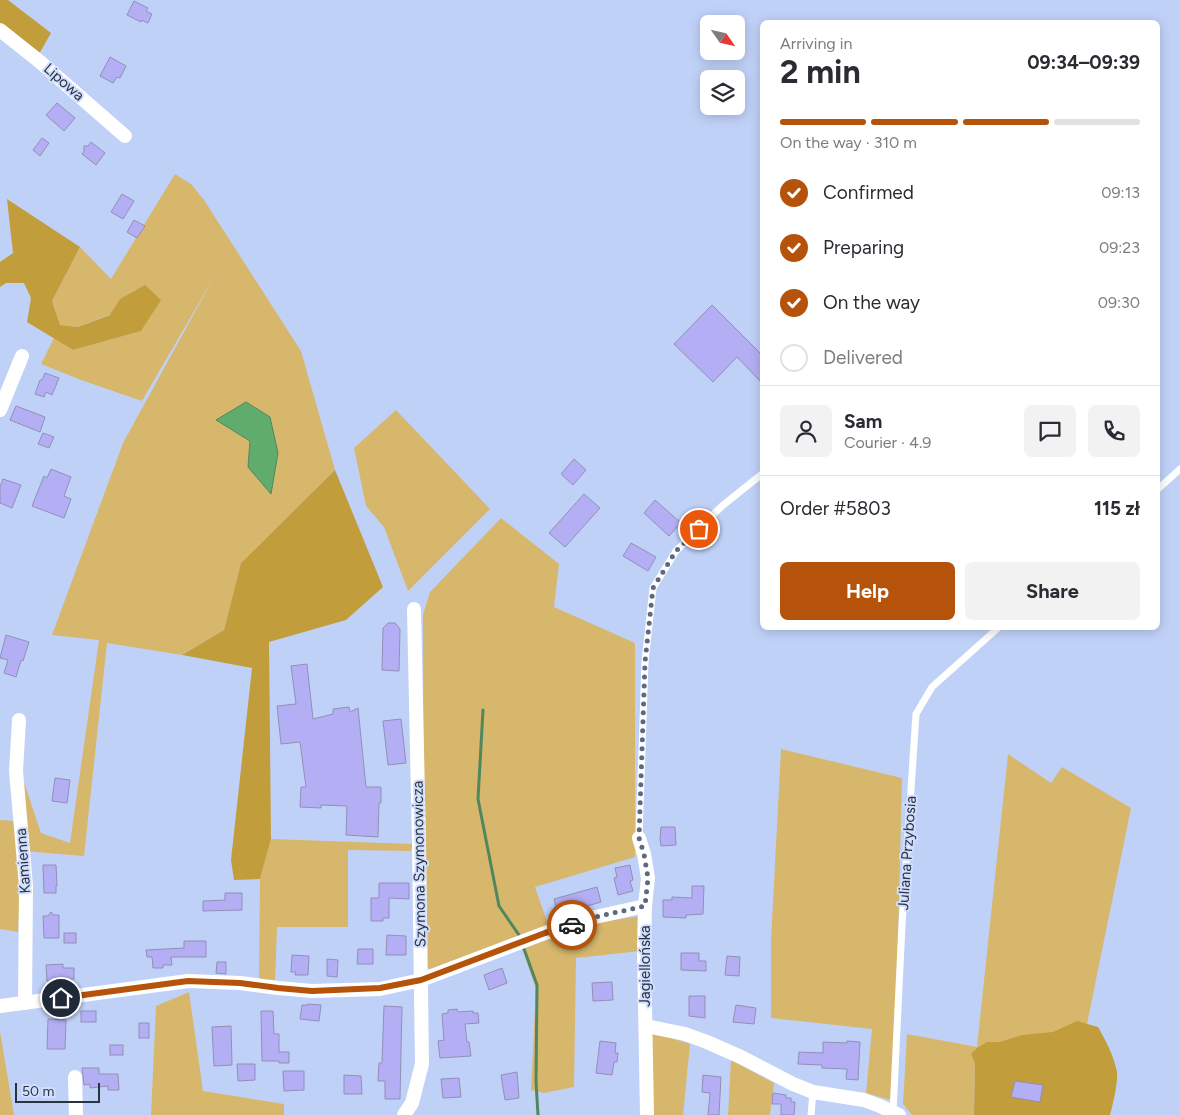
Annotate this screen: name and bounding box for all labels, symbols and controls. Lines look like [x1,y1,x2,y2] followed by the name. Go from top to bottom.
[700,15,745,60] north arrow
[700,15,745,115] map controls
[780,34,852,53] text: Arriving in
[1027,51,1140,74] text: 09:34–09:39
[780,53,861,91] text: 2 min
[40,59,88,105] street label: Lipowa
[700,70,745,115] button: layers
[780,133,917,152] text: On the way · 310 m
[780,179,808,207] icon: check
[823,181,914,204] text: Confirmed
[1101,183,1140,202] text: 09:13
[780,234,808,262] icon: check
[823,236,904,259] text: Preparing
[1099,238,1140,257] text: 09:23
[780,289,808,317] icon: check
[823,291,920,314] text: On the way
[1098,293,1140,312] text: 09:30
[823,346,903,369] text: Delivered
[780,405,832,457] button: person
[1024,405,1076,457] button: chat
[1088,405,1140,457] button: phone
[844,410,882,433] text: Sam
[844,433,931,452] text: Courier · 4.9
[780,497,891,520] text: Order #5803
[1094,497,1140,520] text: 115 zł
[678,508,720,550] pin
[685,515,713,543] icon: bag
[780,562,955,620] button: Help
[965,562,1140,620] button: Share
[409,780,429,948] street label: Szymona Szymonowicza
[894,795,920,911] street label: Juliana Przybosia
[12,828,34,894] street label: Kamienna
[547,900,597,950] courier
[558,911,586,939] icon: car
[636,925,654,1007] street label: Jagiellońska
[40,977,82,1019] pin
[47,984,75,1012] icon: home
[15,1080,100,1103] scale bar
[22,1083,54,1100] text: 50 m

